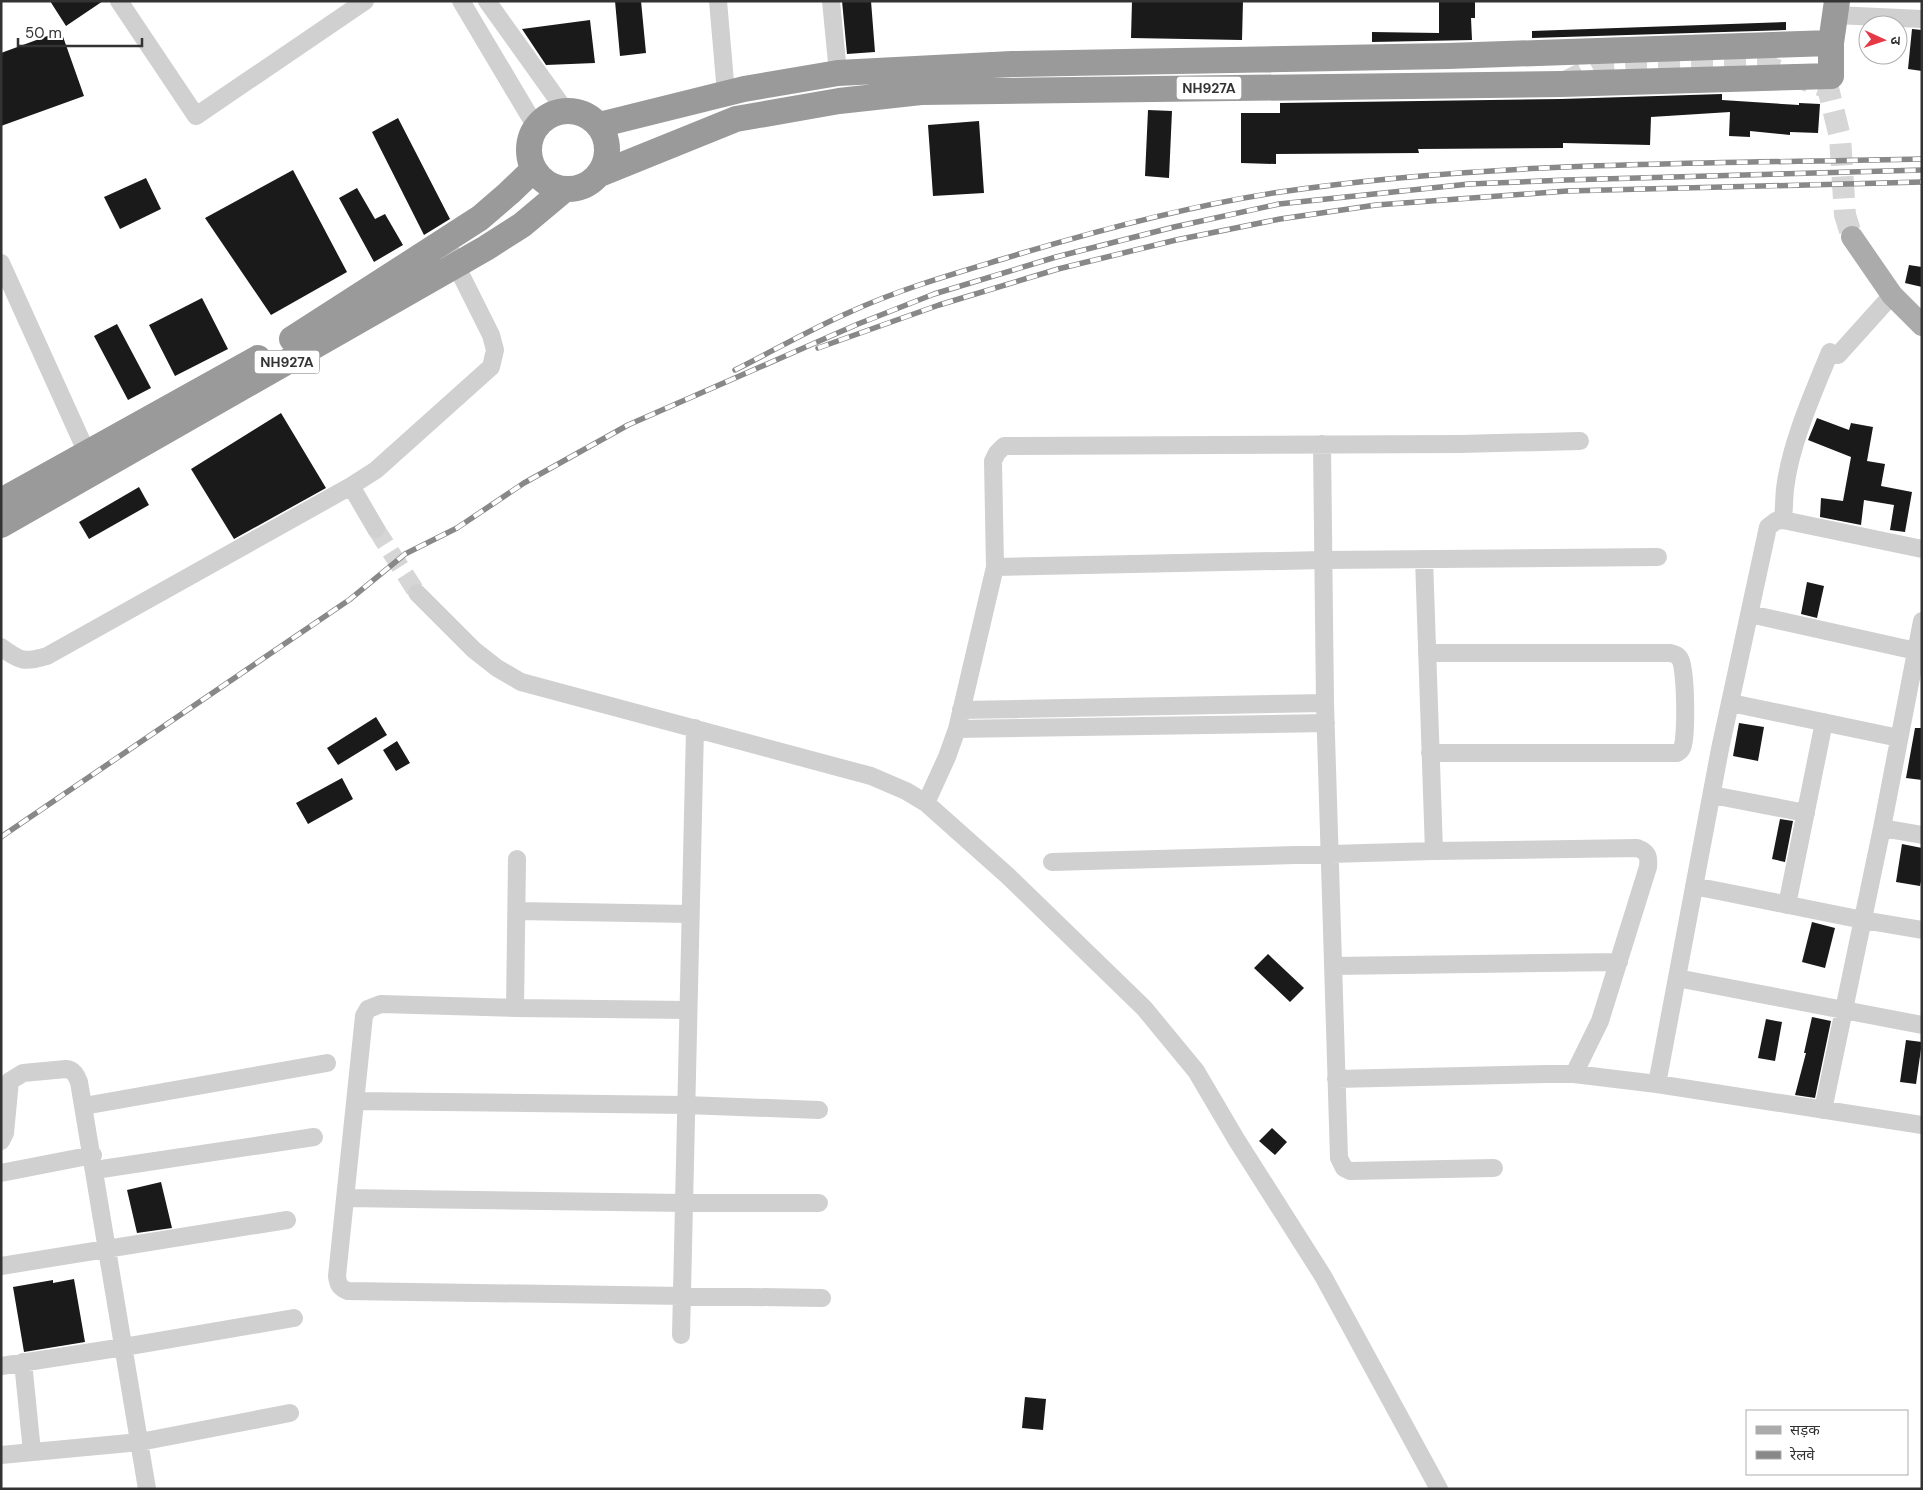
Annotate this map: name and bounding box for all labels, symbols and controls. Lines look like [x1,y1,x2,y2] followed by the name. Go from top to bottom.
[18,15,141,47] scale bar
[1858,15,1908,65] north arrow
[25,23,62,43] text: 50 m
[1887,36,1905,46] text: उ
[1176,76,1242,100] road number: NH927A
[254,351,320,374] road number: NH927A
[1746,1410,1908,1475] legend
[1790,1420,1820,1440] text: सड़क
[1789,1445,1815,1465] text: रेलवे

